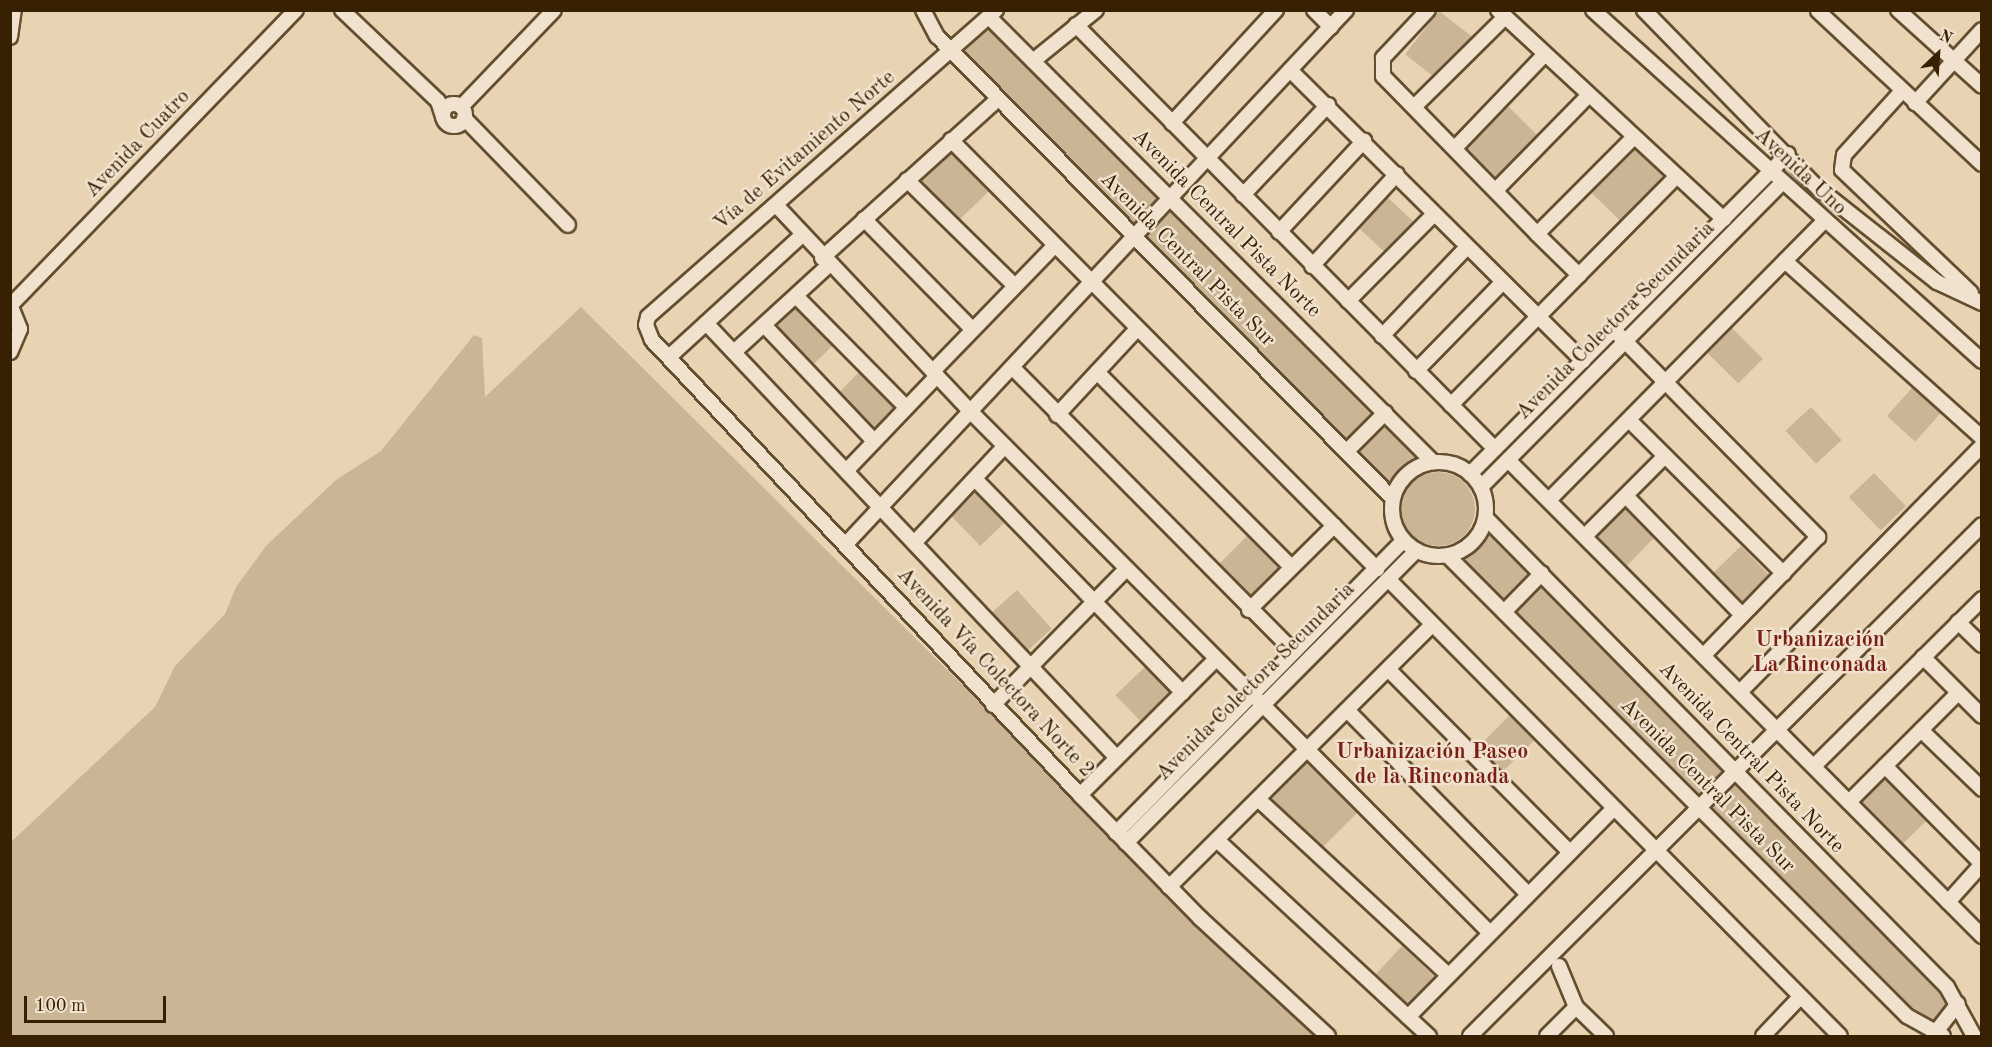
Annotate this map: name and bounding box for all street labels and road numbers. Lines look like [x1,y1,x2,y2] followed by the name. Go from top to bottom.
[709,65,901,237] street label: Vía de Evitamiento Norte
[80,85,196,203] street label: Avenida Cuatro
[1749,123,1851,221] street label: Avenida Uno
[1126,124,1326,324] street label: Avenida Central Pista Norte
[1094,167,1280,353] street label: Avenida Central Pista Sur
[1511,216,1721,426] street label: Avenida Colectora Secundaria
[891,563,1099,783] street label: Avenida Vía Colectora Norte 2
[1151,577,1361,787] street label: Avenida Colectora Secundaria
[1653,657,1849,859] street label: Avenida Central Pista Norte
[1614,693,1800,879] street label: Avenida Central Pista Sur

